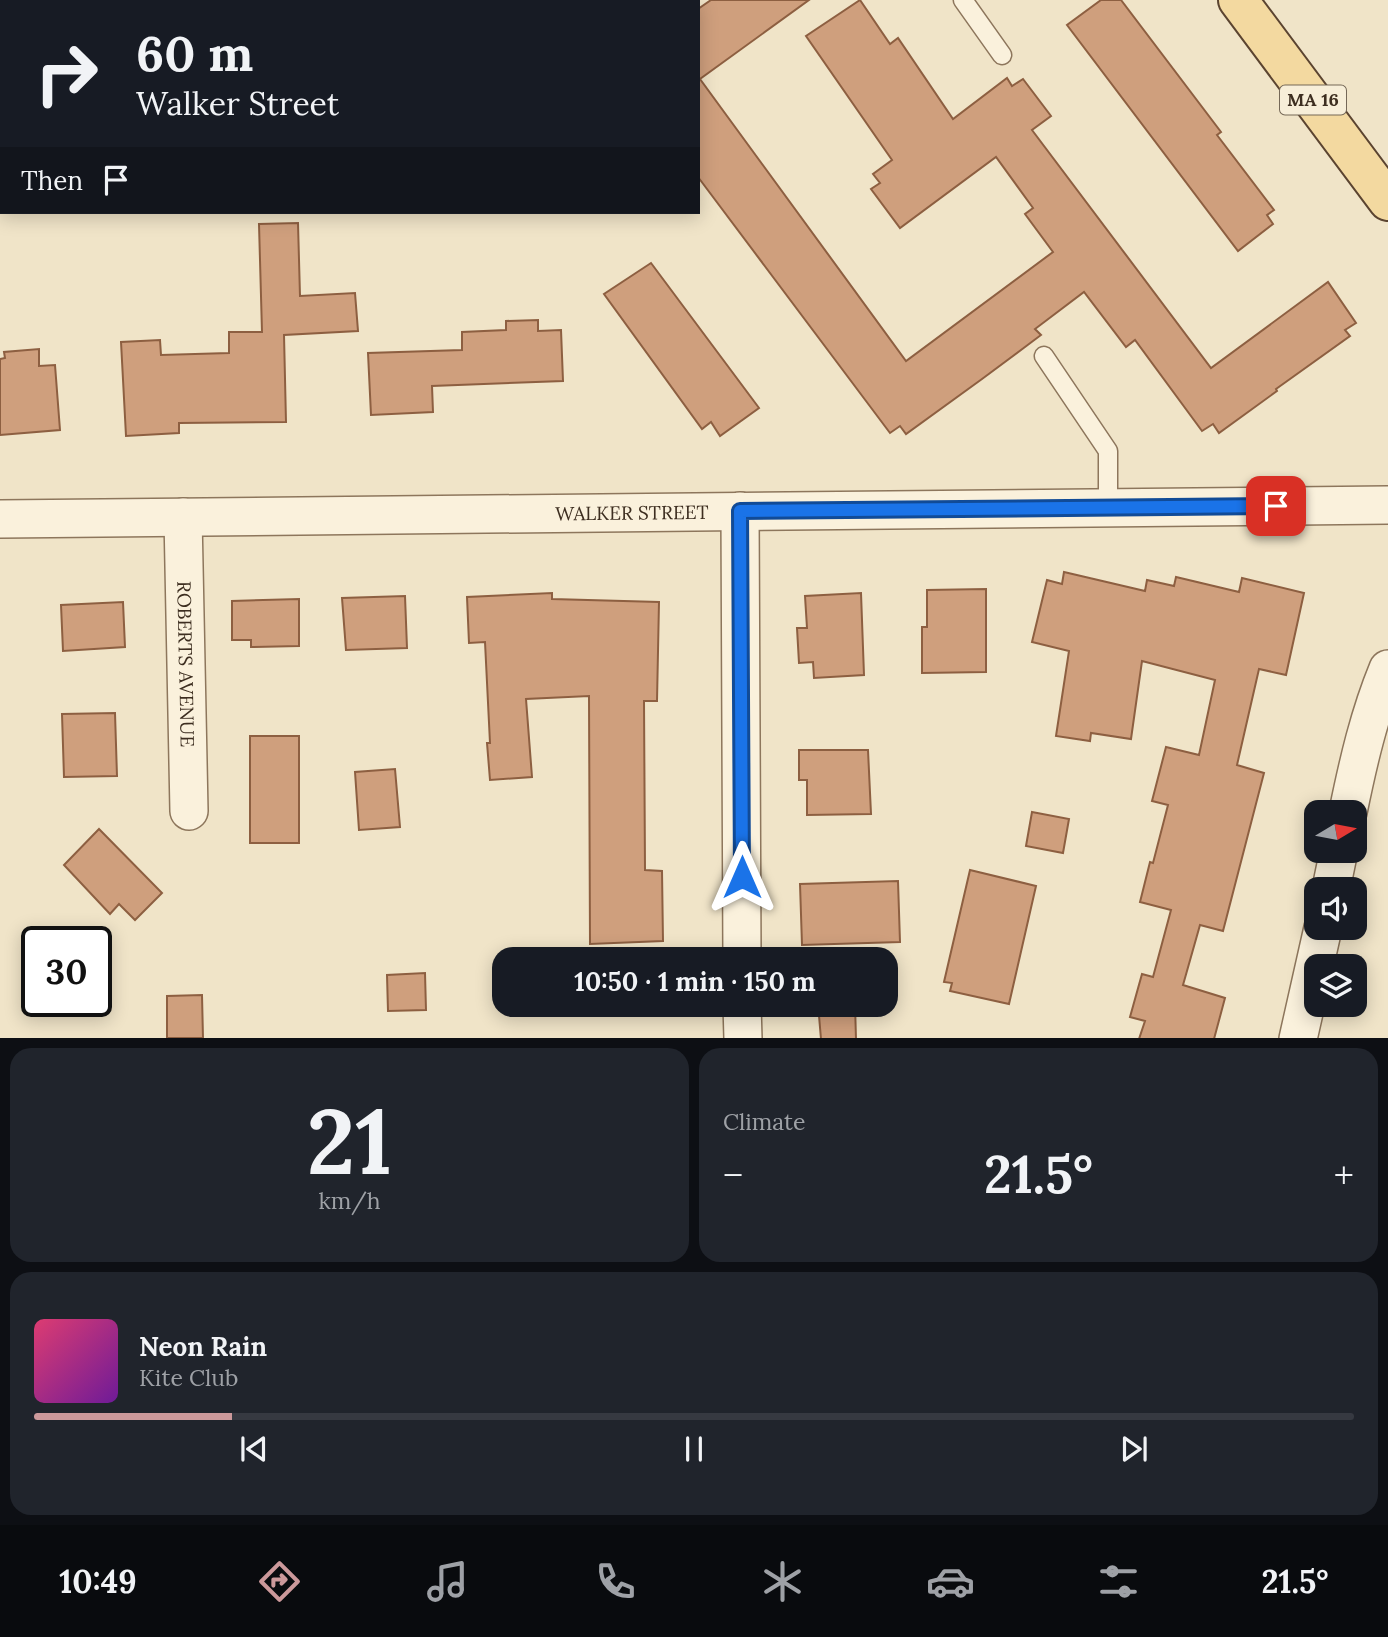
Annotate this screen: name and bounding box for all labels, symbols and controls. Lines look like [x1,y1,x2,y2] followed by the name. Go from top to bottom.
[136,22,253,84] text: 60 m
[21,28,112,119] icon: right
[136,83,339,124] text: Walker Street
[1280,86,1346,114] road number: MA 16
[97,161,135,199] icon: arrive
[21,164,83,197] text: Then
[1246,476,1306,536] pin
[1257,487,1295,525] icon: arrive
[555,500,709,525] street label: WALKER STREET
[172,581,200,747] street label: ROBERTS AVENUE
[1304,800,1367,863] north arrow
[1304,800,1367,1017] map controls
[705,840,779,914] position arrow
[1304,877,1367,940] button: sound
[21,926,112,1017] speed limit sign: 30
[1304,954,1367,1017] button: layers
[574,965,816,998] text: 10:50 · 1 min · 150 m
[307,1082,392,1199] text: 21
[723,1107,805,1136] text: Climate
[984,1141,1093,1207] text: 21.5°
[723,1151,743,1199] text: −
[1334,1151,1354,1199] text: +
[318,1186,381,1215] text: km/h
[139,1330,267,1363] text: Neon Rain
[139,1363,238,1392] text: Kite Club
[235,1430,273,1468] icon: previous
[675,1430,713,1468] icon: pause
[1115,1430,1153,1468] icon: next
[255,1557,304,1606] icon: directions
[423,1557,472,1606] icon: music
[591,1557,640,1606] icon: phone
[758,1557,807,1606] icon: climate
[926,1557,975,1606] icon: car
[1094,1557,1143,1606] icon: filters
[59,1561,137,1602] text: 10:49
[1262,1561,1329,1602] text: 21.5°

